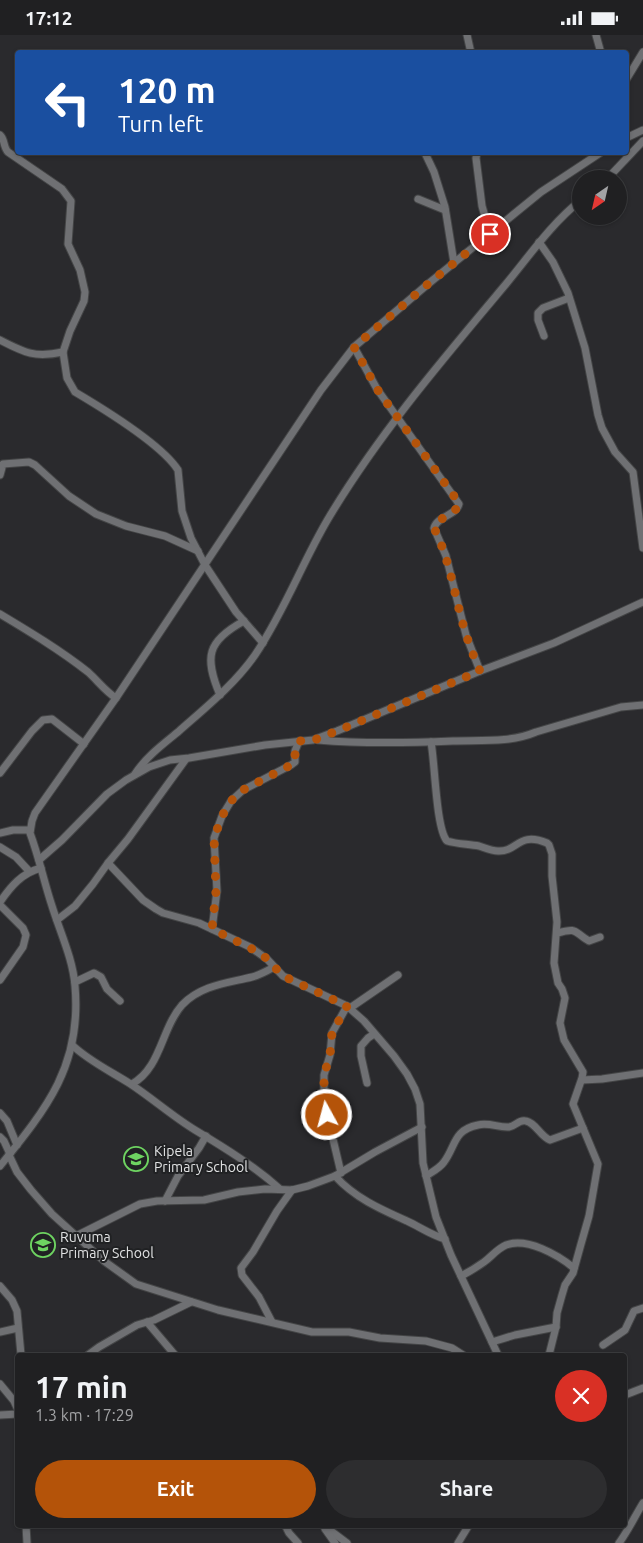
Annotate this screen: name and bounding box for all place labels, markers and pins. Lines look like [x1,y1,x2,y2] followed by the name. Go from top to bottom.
[469,213,511,255] pin
[154,1143,248,1175] place label: Kipela Primary School
[123,1146,149,1172] school or university icon: Kipela Primary School
[60,1229,154,1261] place label: Ruvuma Primary School
[30,1232,56,1258] school or university icon: Ruvuma Primary School

